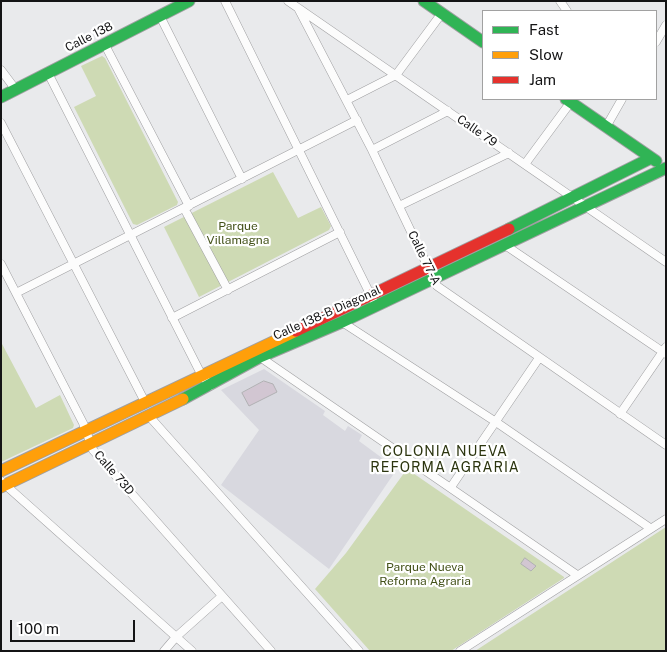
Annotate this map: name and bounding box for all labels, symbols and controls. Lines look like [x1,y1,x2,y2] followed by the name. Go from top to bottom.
[482,10,657,100] legend
[63,19,115,55] street label: Calle 138
[529,21,559,38] text: Fast
[529,46,563,63] text: Slow
[529,71,556,88] text: Jam
[454,112,500,150] street label: Calle 79
[207,219,269,247] park label: Parque Villamagna
[405,228,443,288] street label: Calle 77-A
[271,283,383,343] street label: Calle 138-B Diagonal
[368,444,522,477] district label: COLONIA NUEVA REFORMA AGRARIA
[91,448,137,498] street label: Calle 73D
[379,560,471,588] park label: Parque Nueva Reforma Agraria
[12,610,138,642] scale bar
[18,620,59,637] text: 100 m

